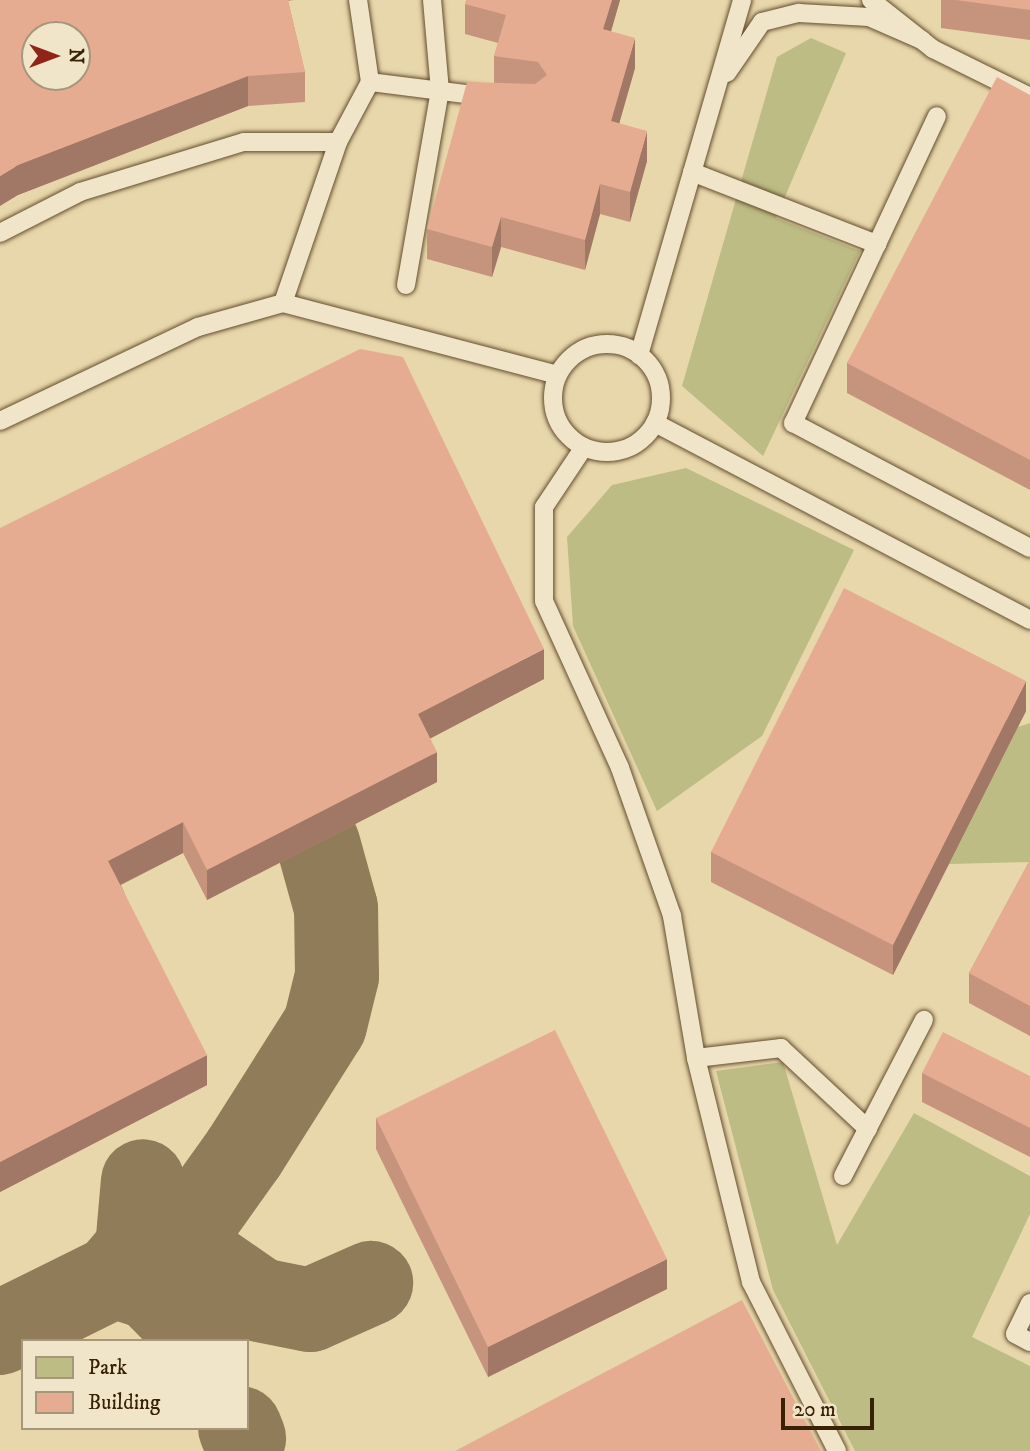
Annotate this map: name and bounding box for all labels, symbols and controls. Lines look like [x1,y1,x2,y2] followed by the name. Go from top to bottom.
[21,21,91,91] north arrow
[64,48,87,64] text: N
[21,1339,248,1430] legend
[88,1355,127,1381] text: Park
[785,1384,878,1428] scale bar
[88,1390,160,1416] text: Building
[794,1397,836,1423] text: 20 m

